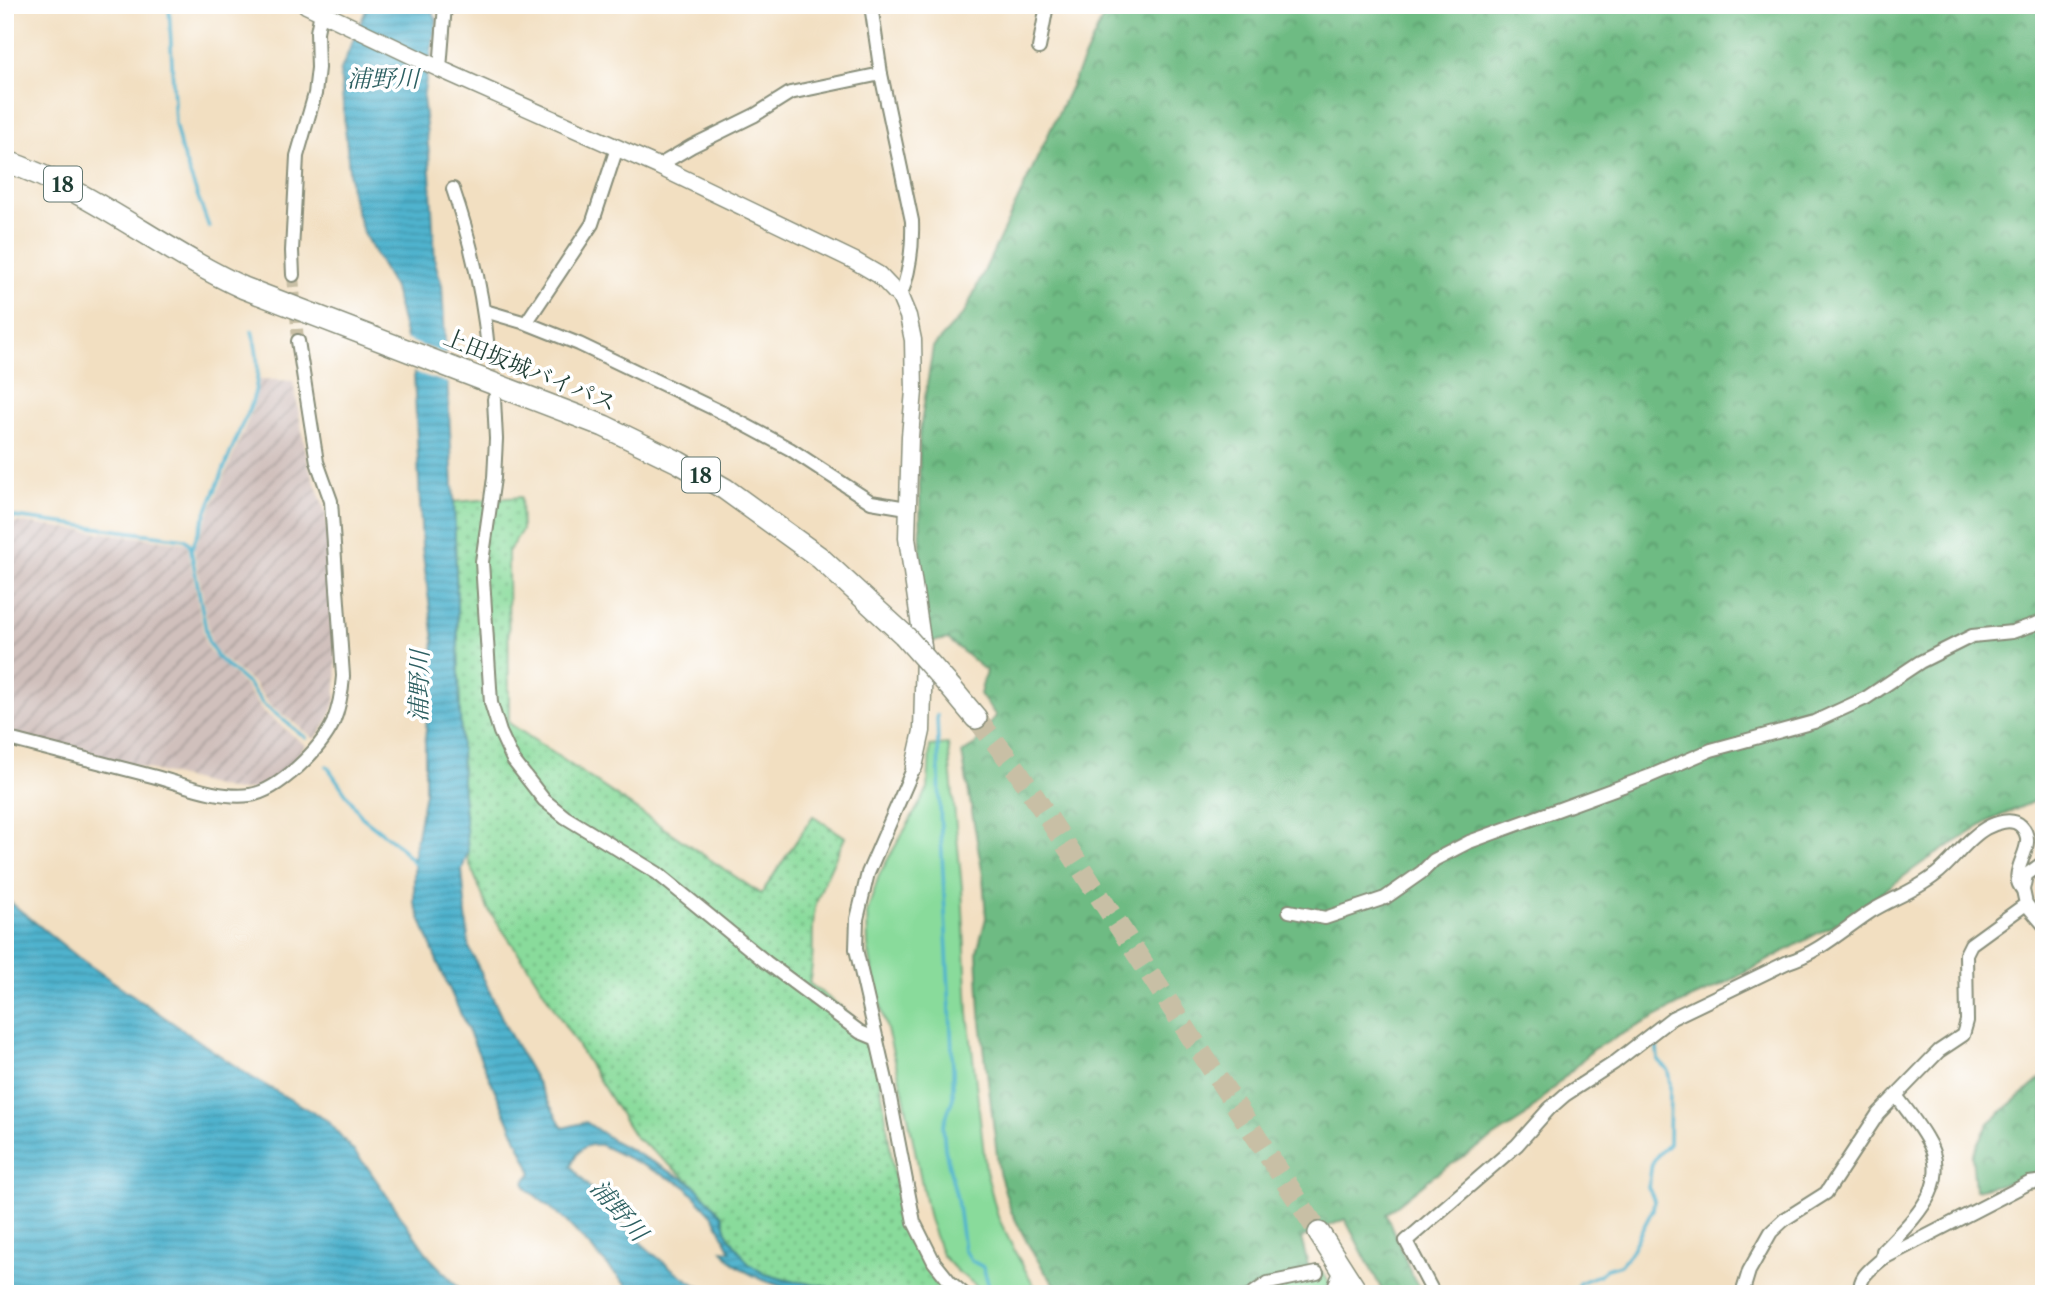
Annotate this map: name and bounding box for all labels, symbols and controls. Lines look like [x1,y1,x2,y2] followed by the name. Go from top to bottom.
[347,64,422,93] water label: 浦野川
[44,166,82,202] road number: 18
[440,323,620,417] street label: 上田坂城バイパス
[682,458,720,492] road number: 18
[404,647,434,722] water label: 浦野川
[584,1173,656,1249] water label: 浦野川

